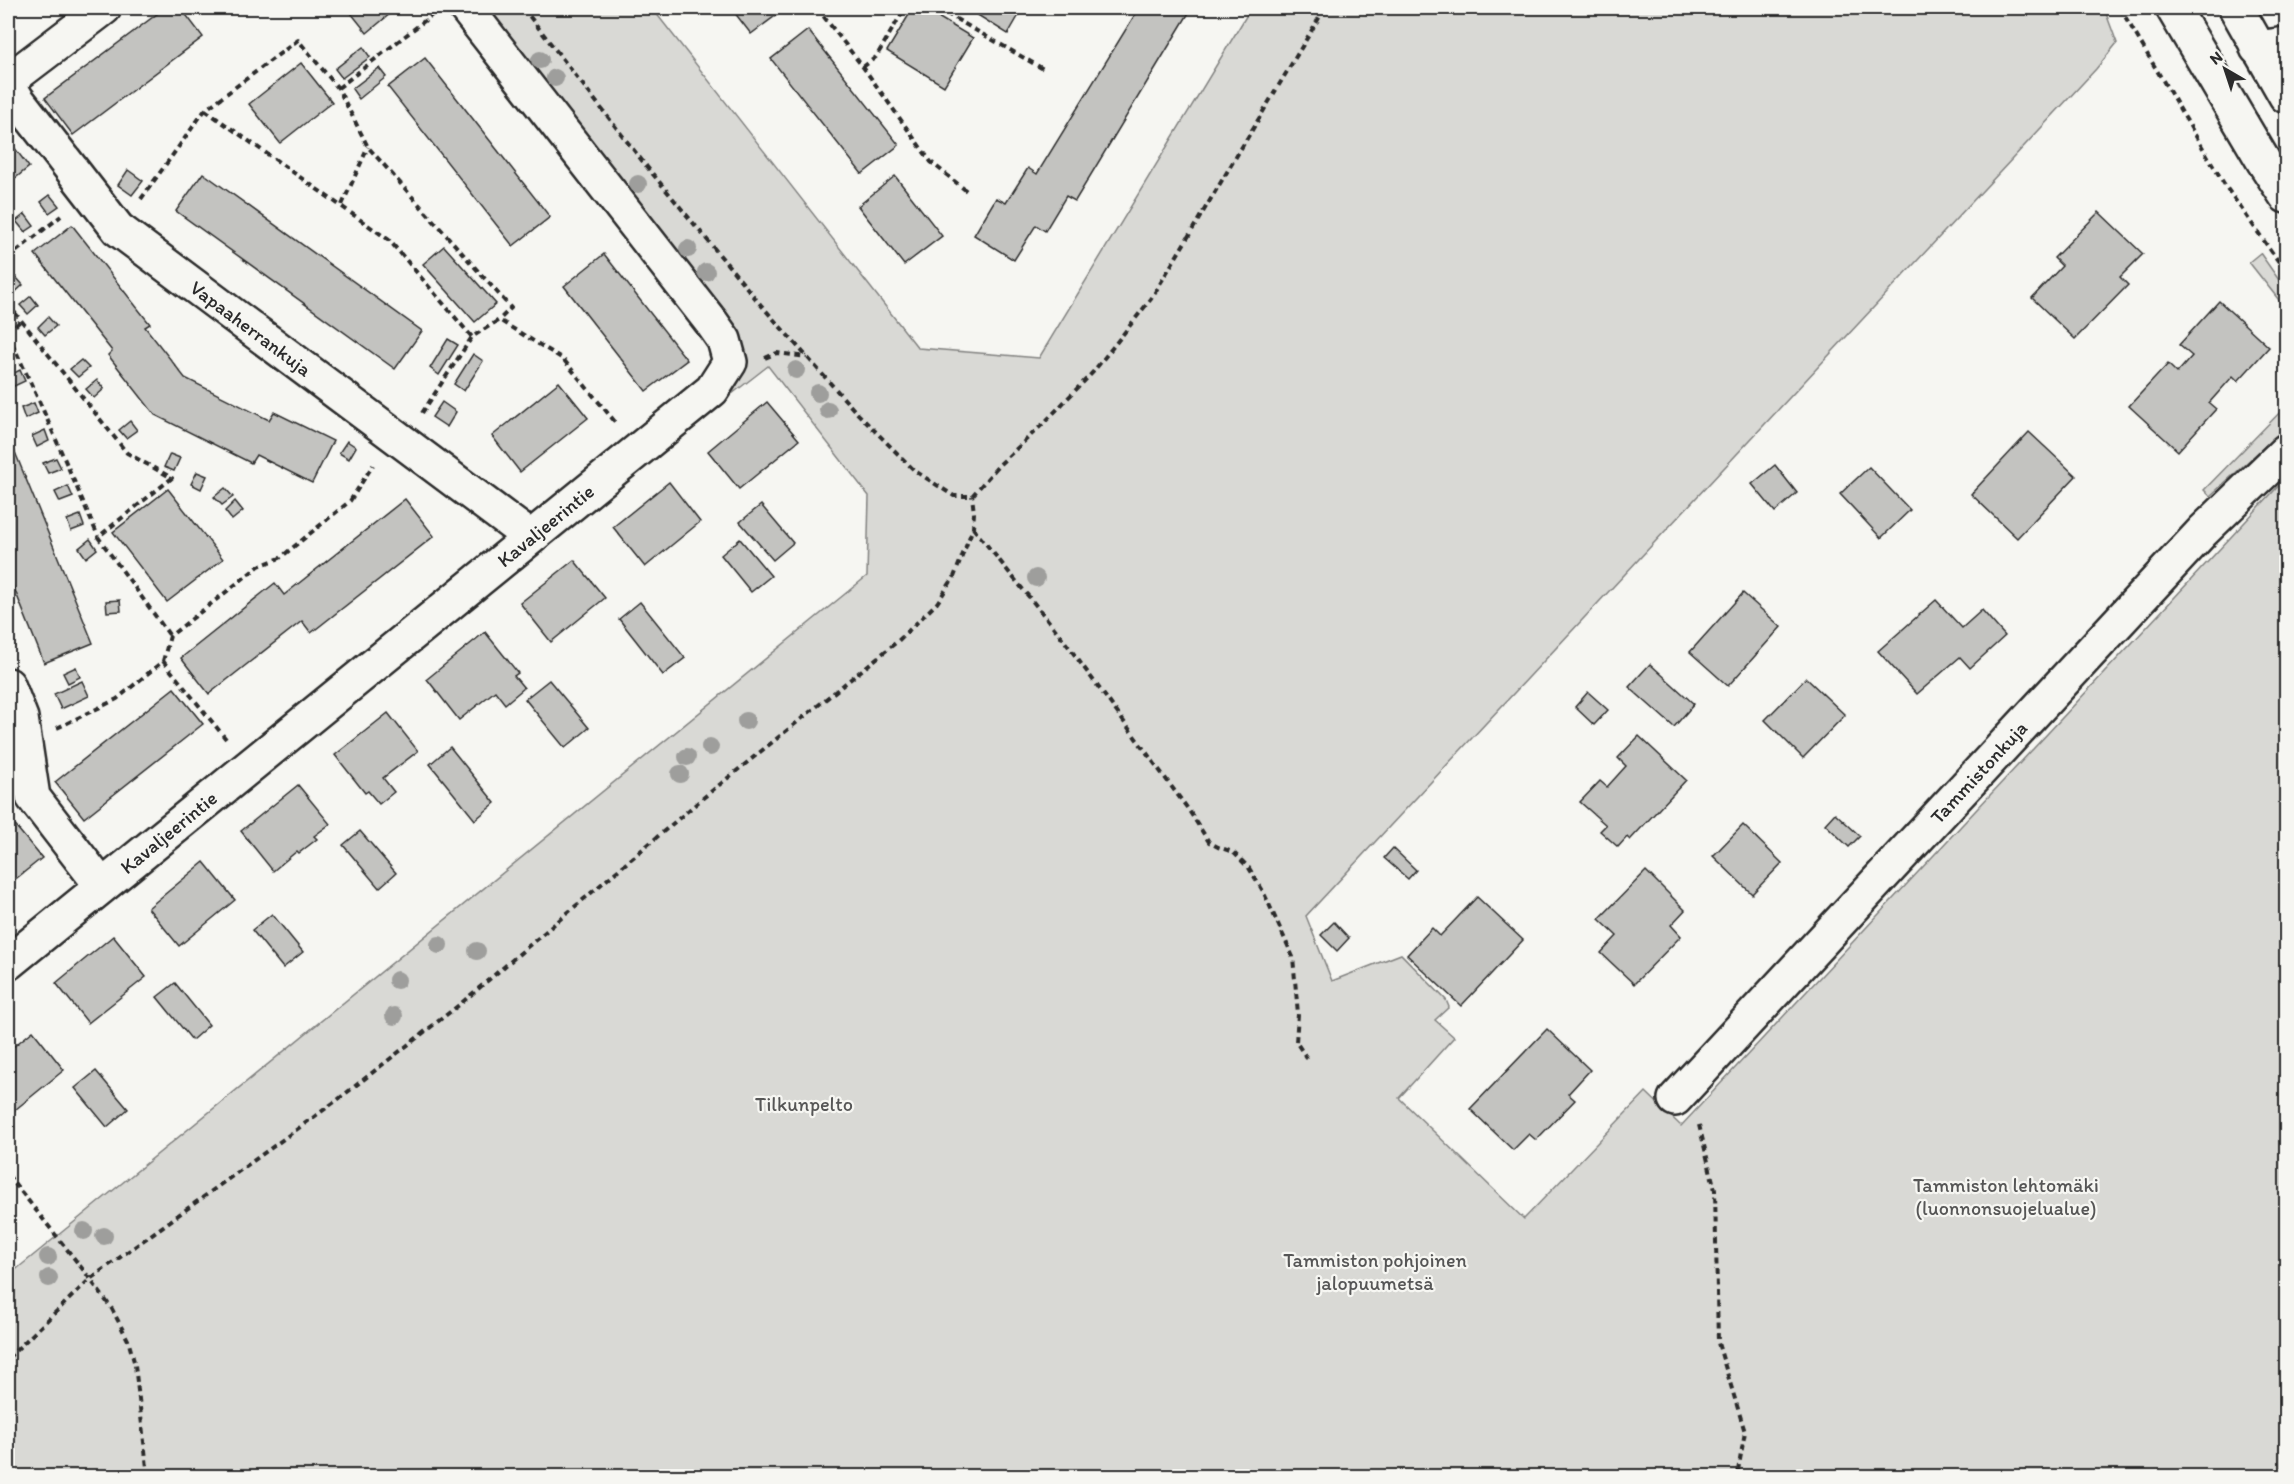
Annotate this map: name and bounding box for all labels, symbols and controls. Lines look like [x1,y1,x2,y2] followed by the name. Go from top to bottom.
[2195,39,2255,99] north arrow
[2206,47,2226,69] text: N
[186,275,317,382] street label: Vapaaherrankuja
[492,479,599,572] street label: Kavaljeerintie
[1925,716,2032,829] street label: Tammistonkuja
[115,786,222,879] street label: Kavaljeerintie
[755,1092,853,1116] park label: Tilkunpelto
[1913,1173,2099,1220] park label: Tammiston lehtomäki (luonnonsuojelualue)
[1283,1248,1467,1295] park label: Tammiston pohjoinen jalopuumetsä

